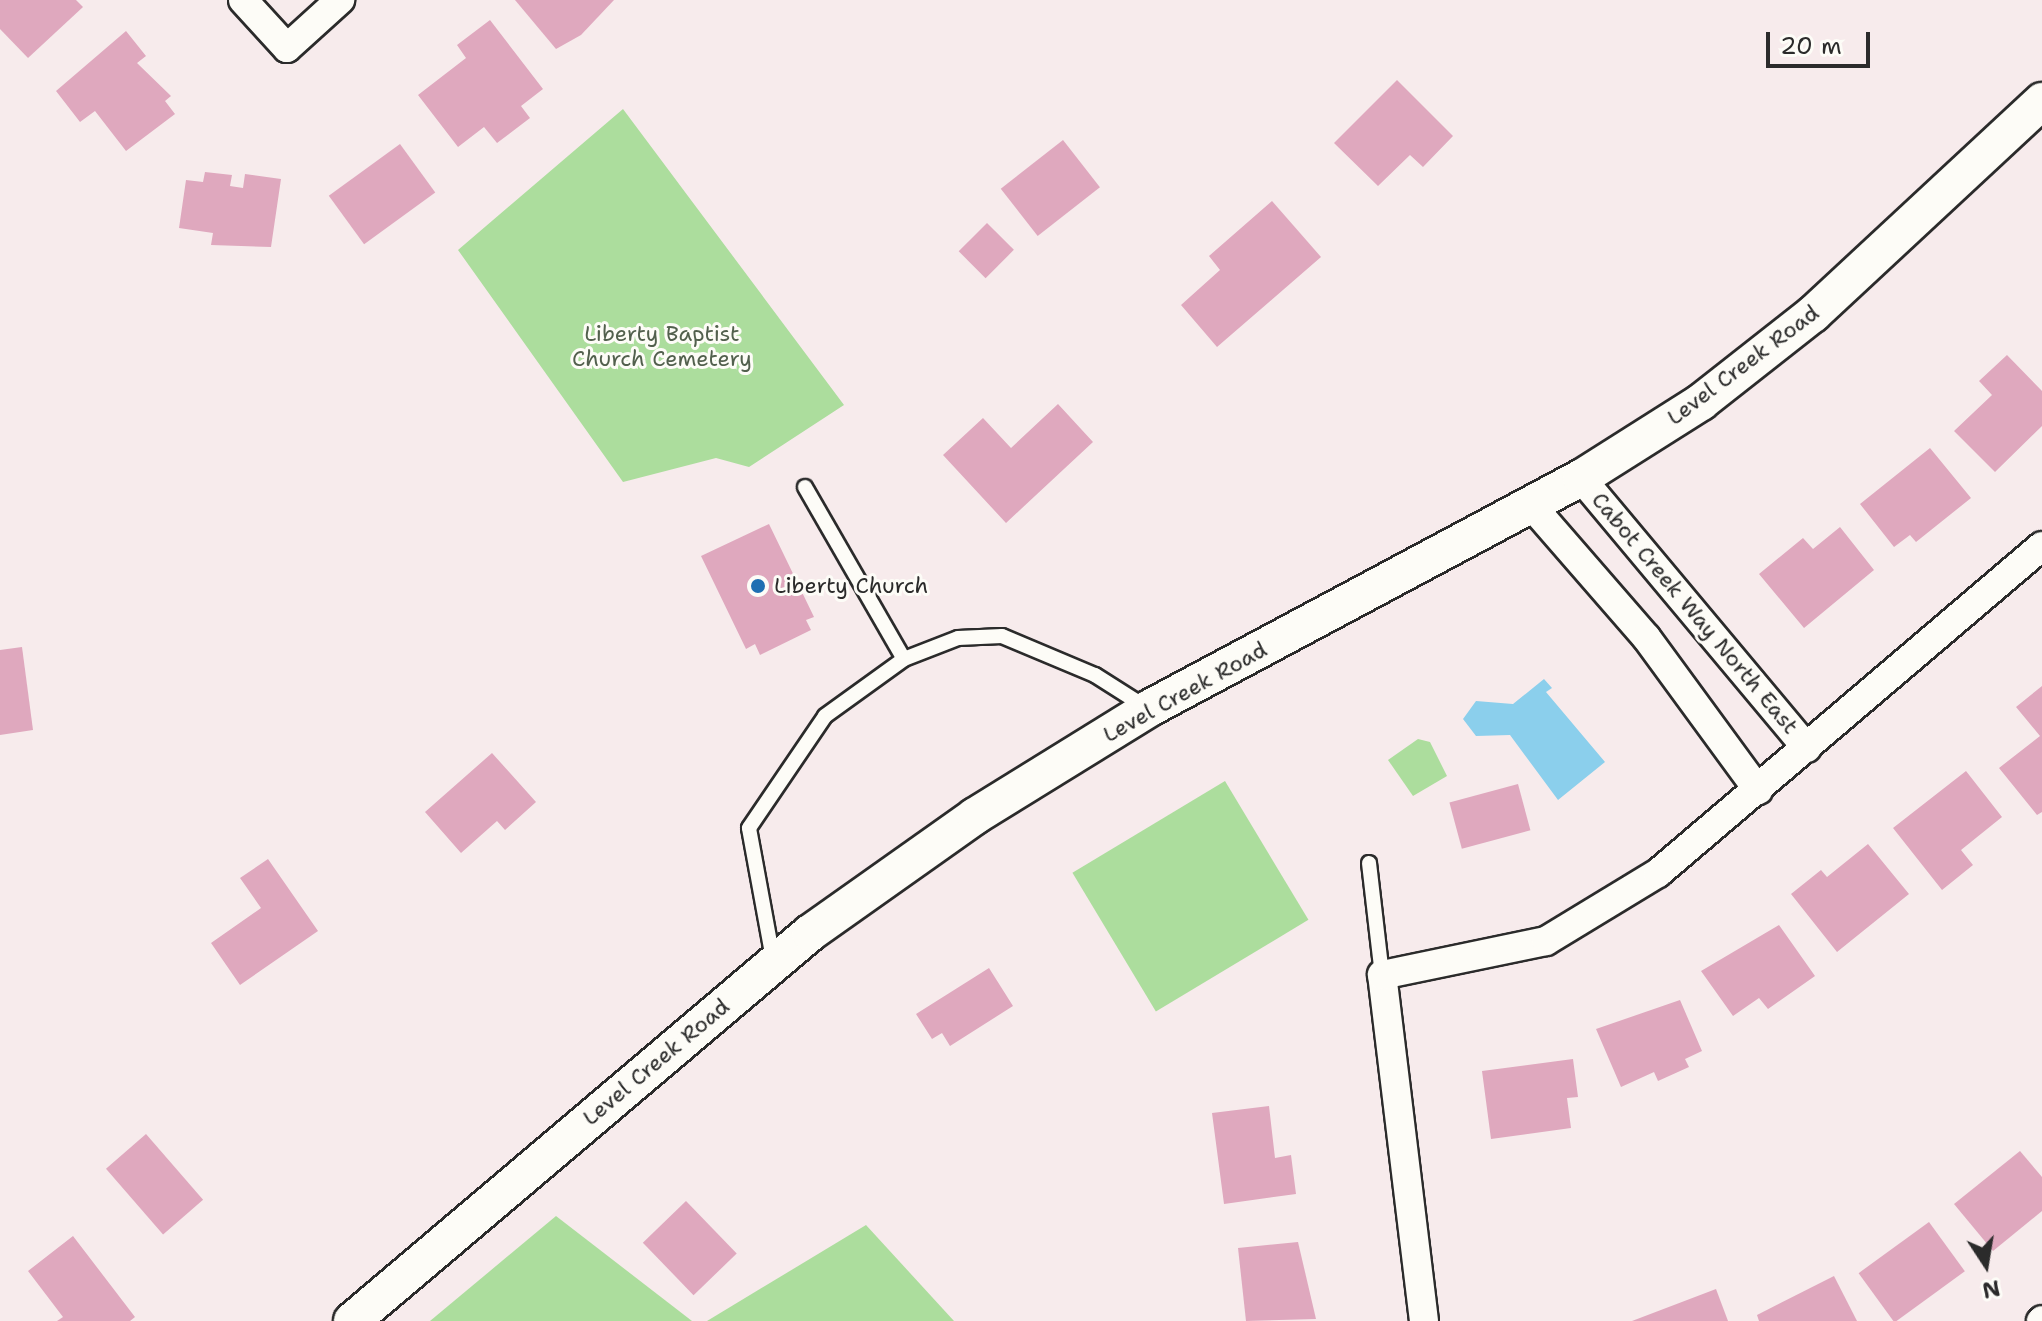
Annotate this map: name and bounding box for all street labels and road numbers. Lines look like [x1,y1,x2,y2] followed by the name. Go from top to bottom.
[1662,299,1824,431] street label: Level Creek Road
[1586,487,1804,739] street label: Cabot Creek Way North East
[1098,636,1272,748] street label: Level Creek Road
[577,993,735,1131] street label: Level Creek Road

